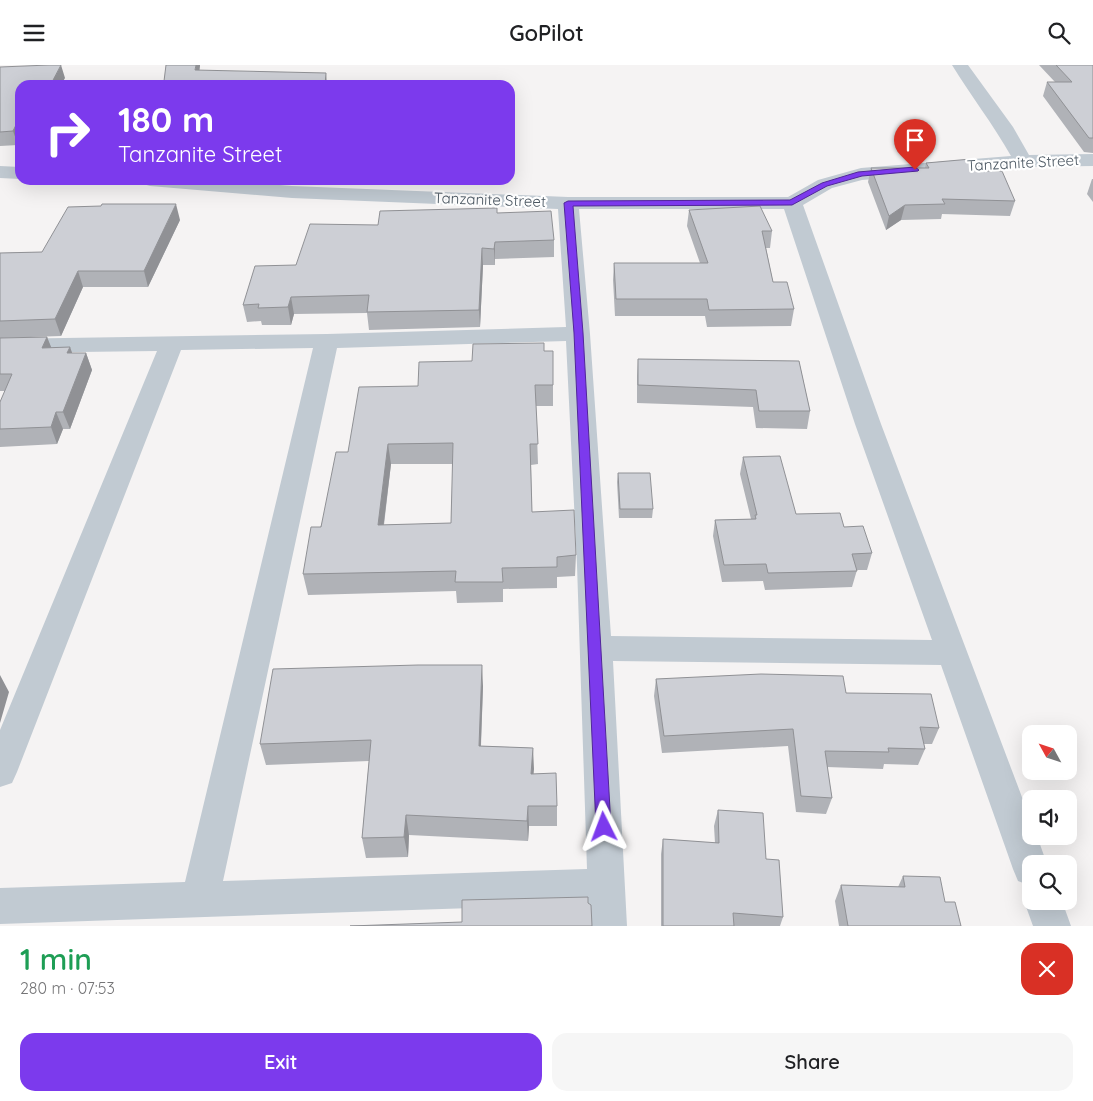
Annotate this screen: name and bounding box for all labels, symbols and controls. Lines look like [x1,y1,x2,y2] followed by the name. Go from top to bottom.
[20,19,48,47] icon: menu
[509,19,584,47] text: GoPilot
[1045,19,1073,47] icon: search
[118,97,214,141] text: 180 m
[35,100,100,165] icon: right
[894,119,936,170] pin
[901,126,929,154] icon: arrive
[118,140,282,168] text: Tanzanite Street
[967,150,1079,175] street label: Tanzanite Street
[434,188,546,211] street label: Tanzanite Street
[1022,725,1078,780] north arrow
[1022,725,1077,910] map controls
[1022,790,1077,845] button: sound
[577,800,629,852] position arrow
[1022,855,1077,910] button: search
[20,940,92,978] text: 1 min
[1021,943,1073,995] button: close
[20,978,115,998] text: 280 m · 07:53
[20,1033,542,1091] button: Exit
[552,1033,1073,1091] button: Share

